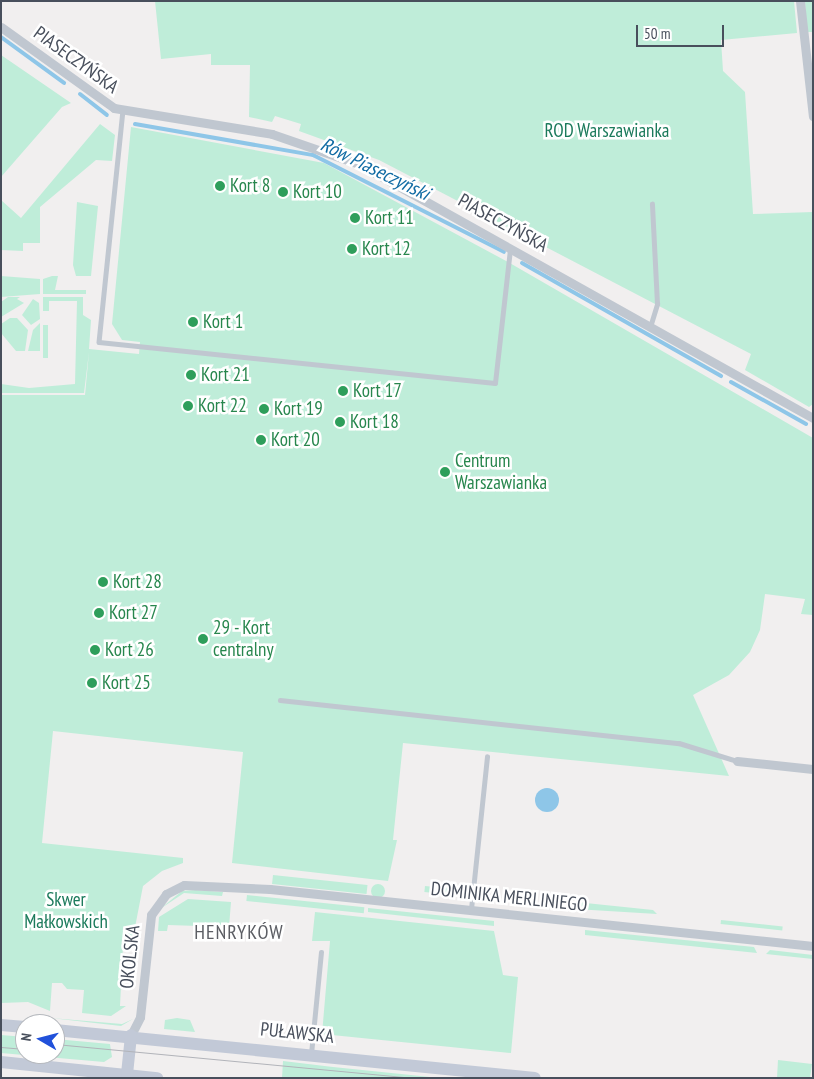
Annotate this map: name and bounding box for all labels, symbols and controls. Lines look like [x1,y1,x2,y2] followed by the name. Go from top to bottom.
[639,15,726,47] scale bar
[29,22,123,98] street label: PIASECZYŃSKA
[644,24,670,43] text: 50 m
[544,120,670,142] park label: ROD Warszawianka
[316,132,434,206] water label: Rów Piaseczyński
[230,175,270,197] place label: Kort 8
[214,180,226,192] marker: Kort 8
[293,181,342,203] place label: Kort 10
[277,186,289,198] marker: Kort 10
[454,189,552,257] street label: PIASECZYŃSKA
[365,207,414,229] place label: Kort 11
[349,212,361,224] marker: Kort 11
[362,238,411,260] place label: Kort 12
[346,243,358,255] marker: Kort 12
[203,311,243,333] place label: Kort 1
[187,316,199,328] marker: Kort 1
[201,364,250,386] place label: Kort 21
[185,369,197,381] marker: Kort 21
[353,380,402,402] place label: Kort 17
[337,385,349,397] marker: Kort 17
[198,395,247,417] place label: Kort 22
[274,398,323,420] place label: Kort 19
[182,400,194,412] marker: Kort 22
[258,403,270,415] marker: Kort 19
[350,411,399,433] place label: Kort 18
[334,416,346,428] marker: Kort 18
[271,429,320,451] place label: Kort 20
[255,434,267,446] marker: Kort 20
[455,450,547,494] place label: Centrum Warszawianka
[439,466,451,478] marker: Centrum Warszawianka
[113,571,162,593] place label: Kort 28
[97,576,109,588] marker: Kort 28
[109,602,158,624] place label: Kort 27
[93,607,105,619] marker: Kort 27
[213,617,274,661] place label: 29 - Kort centralny
[197,633,209,645] marker: 29 - Kort centralny
[105,639,154,661] place label: Kort 26
[89,644,101,656] marker: Kort 26
[102,672,151,694] place label: Kort 25
[86,677,98,689] marker: Kort 25
[429,877,589,917] street label: DOMINIKA MERLINIEGO
[24,889,108,933] park label: Skwer Małkowskich
[193,920,285,944] district label: HENRYKÓW
[115,924,145,990] street label: OKOLSKA
[15,1014,65,1064] north arrow
[259,1018,335,1048] street label: PUŁAWSKA
[17,1032,36,1042] text: N

